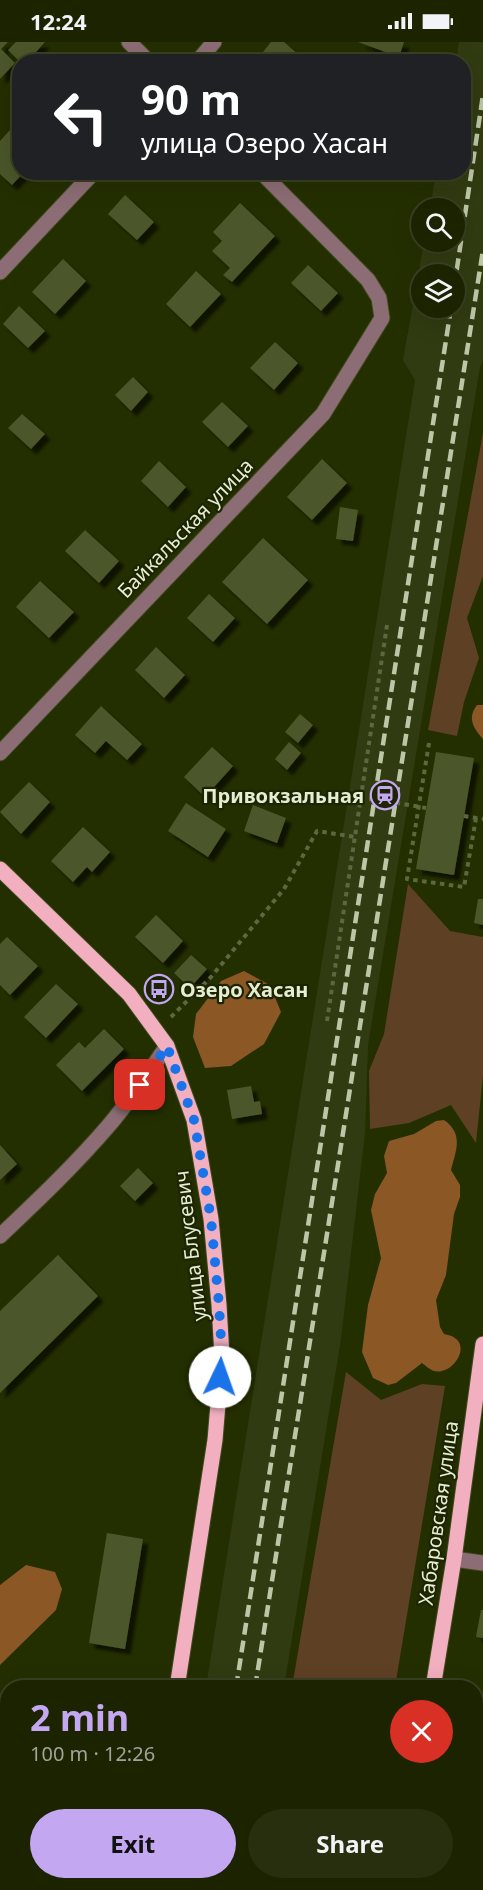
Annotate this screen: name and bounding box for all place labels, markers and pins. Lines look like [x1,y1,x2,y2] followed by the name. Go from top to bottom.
[369,779,401,811] station icon: Привокзальная
[202,782,364,809] place label: Привокзальная
[143,973,175,1005] bus stop icon: Озеро Хасан
[180,976,308,1003] place label: Озеро Хасан
[114,1059,165,1110] pin

